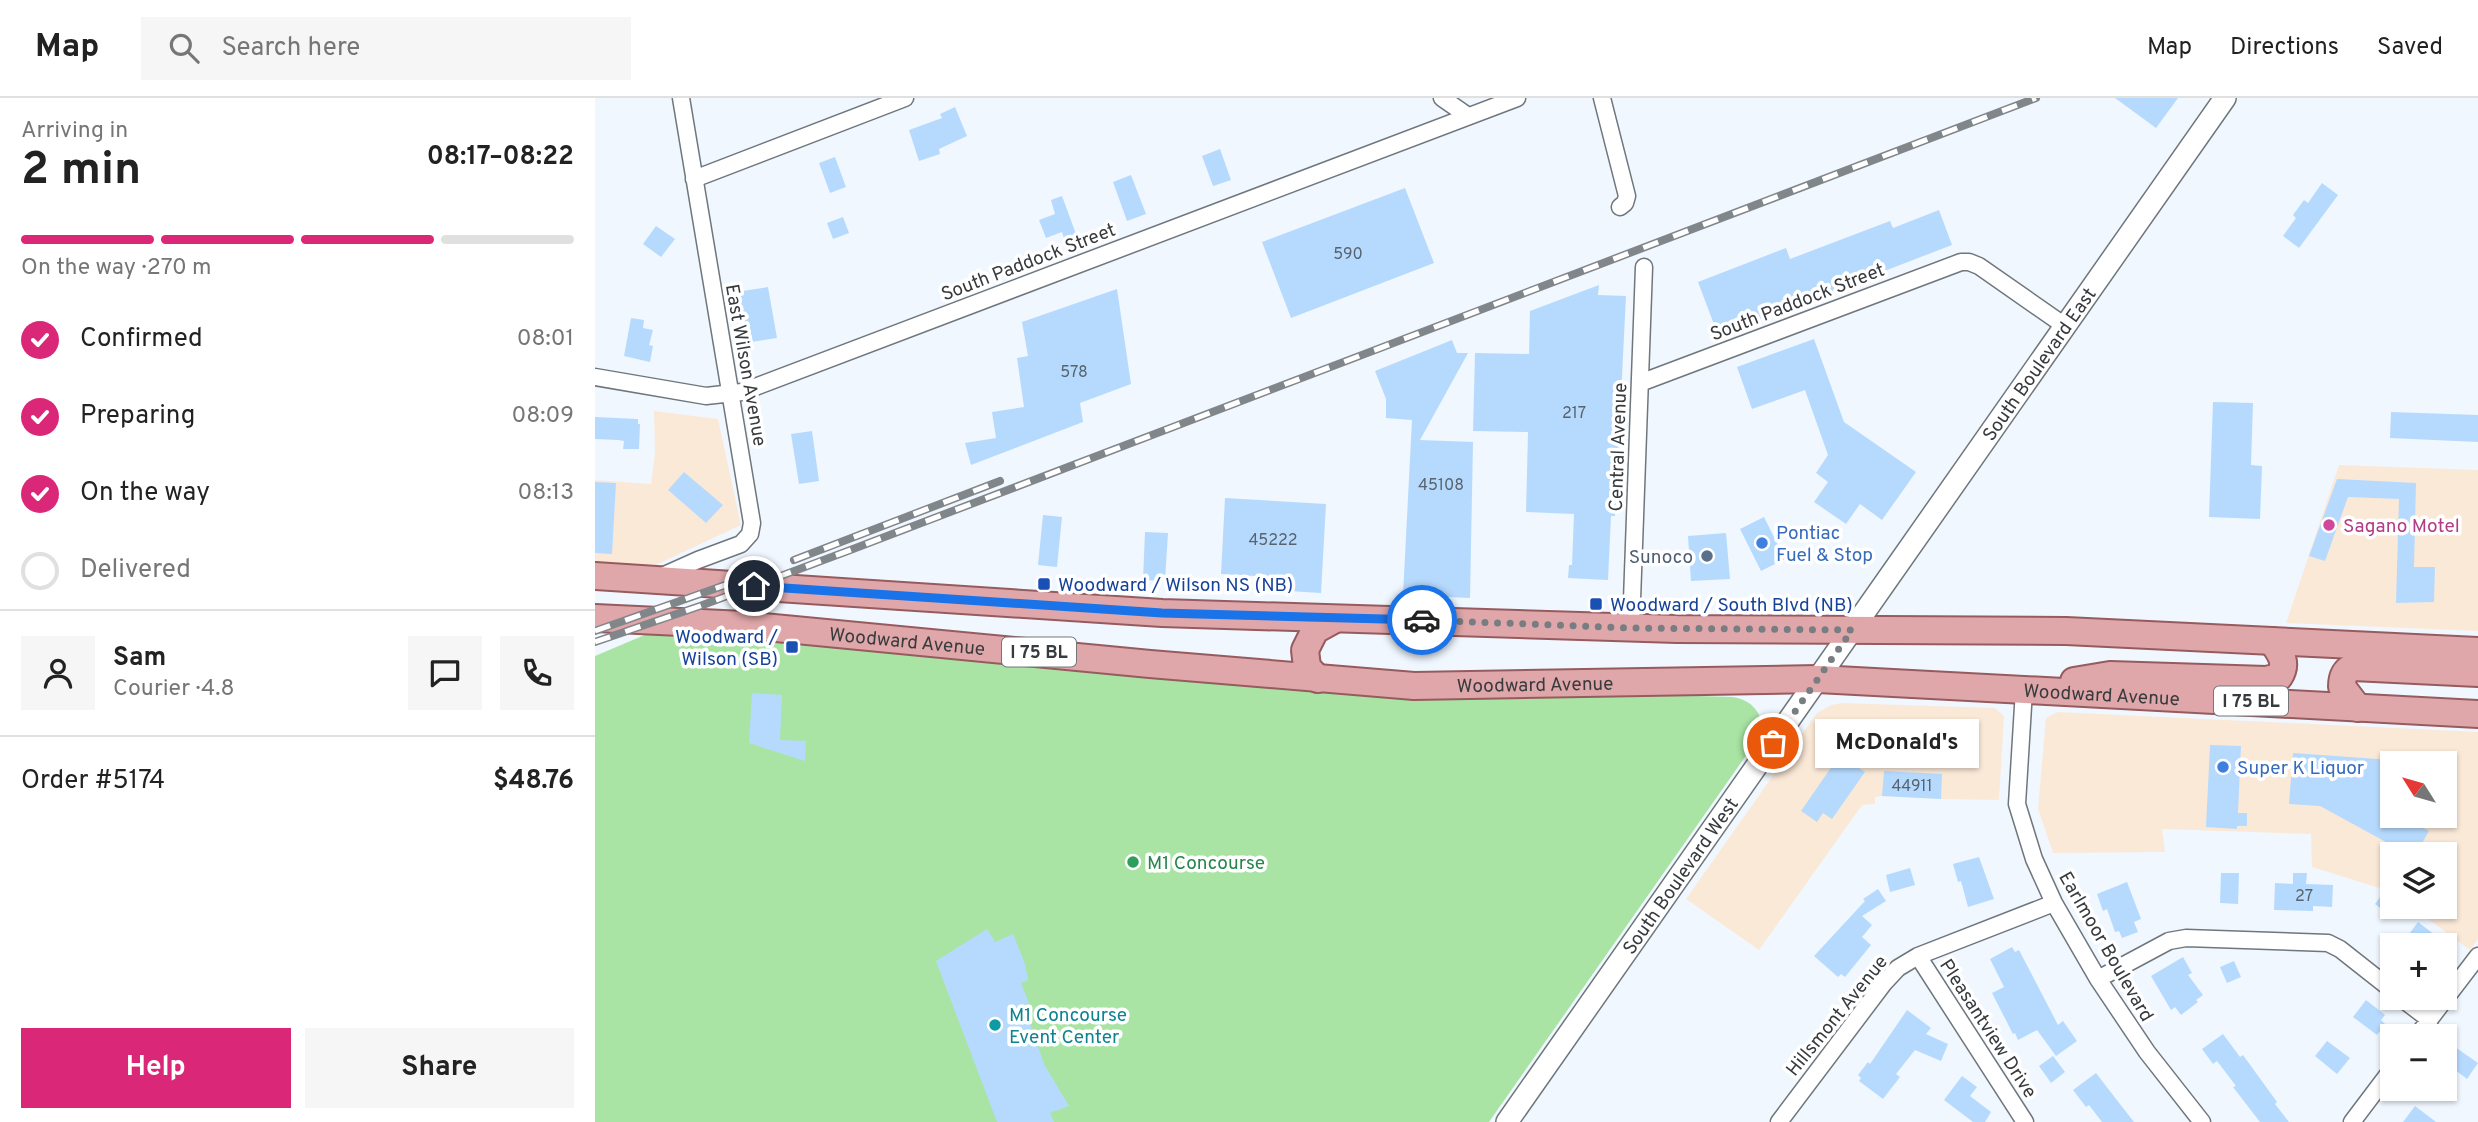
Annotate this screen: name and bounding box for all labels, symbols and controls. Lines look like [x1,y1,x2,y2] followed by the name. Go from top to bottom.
[141,17,631,80] search box
[35,27,99,69] text: Map
[165,29,203,67] icon: search
[221,32,360,65] text: Search here
[2147,33,2192,63] text: Map
[2230,33,2339,63] text: Directions
[2377,33,2443,63] text: Saved
[21,117,128,146] text: Arriving in
[427,141,574,174] text: 08:17–08:22
[21,142,141,201] text: 2 min
[938,219,1119,307] street label: South Paddock Street
[1333,245,1363,265] house number: 590
[21,254,212,283] text: On the way · 270 m
[1707,259,1888,347] street label: South Paddock Street
[719,282,771,448] street label: East Wilson Avenue
[1978,284,2102,446] street label: South Boulevard East
[21,321,59,359] icon: check
[80,323,203,356] text: Confirmed
[517,325,574,354] text: 08:01
[1060,363,1088,383] house number: 578
[1605,382,1633,512] street label: Central Avenue
[21,398,59,436] icon: check
[80,400,195,433] text: Preparing
[512,402,574,431] text: 08:09
[1562,404,1586,424] house number: 217
[21,475,59,513] icon: check
[1418,476,1464,496] house number: 45108
[80,477,210,510] text: On the way
[518,479,574,508] text: 08:13
[2343,515,2460,539] place label: Sagano Motel
[2321,517,2337,533] marker: Sagano Motel
[1776,522,1873,568] place label: Pontiac Fuel & Stop
[1248,531,1298,551] house number: 45222
[1754,535,1770,551] marker: Pontiac Fuel & Stop
[1629,546,1693,570] place label: Sunoco
[1699,548,1715,564] marker: Sunoco
[80,554,191,587] text: Delivered
[724,556,784,616] pin
[735,567,773,605] icon: home
[1058,574,1293,598] place label: Woodward / Wilson NS (NB)
[1036,576,1052,592] marker: Woodward / Wilson NS (NB)
[1387,585,1457,655] courier
[1610,594,1853,618] place label: Woodward / South Blvd (NB)
[1588,596,1604,612] marker: Woodward / South Blvd (NB)
[1403,601,1441,639] icon: car
[828,623,986,662] street label: Woodward Avenue
[675,626,778,672] place label: Woodward / Wilson (SB)
[21,636,95,710] button: person
[408,636,482,710] button: chat
[500,636,574,710] button: phone
[1002,638,1076,666] road number: I 75 BL
[784,639,800,655] marker: Woodward / Wilson (SB)
[113,642,166,675] text: Sam
[1457,673,1614,699] street label: Woodward Avenue
[113,675,234,704] text: Courier · 4.8
[2023,680,2180,712] street label: Woodward Avenue
[2214,686,2288,716] road number: I 75 BL
[1743,713,1803,773] pin
[1815,718,1979,768] callout: McDonald's
[1754,724,1792,762] icon: bag
[1835,729,1959,758] text: McDonald's
[2380,751,2457,828] north arrow
[2380,751,2457,1101] map controls
[2237,757,2365,781] place label: Super K Liquor
[2215,759,2231,775] marker: Super K Liquor
[21,765,165,798] text: Order #5174
[493,765,574,798] text: $48.76
[1891,777,1933,797] house number: 44911
[1618,794,1745,960] street label: South Boulevard West
[2380,842,2457,919] button: layers
[1147,852,1265,876] place label: M1 Concourse
[1125,854,1141,870] marker: M1 Concourse
[2053,868,2158,1026] street label: Earlmoor Boulevard
[2295,887,2313,907] house number: 27
[2380,933,2457,1010] button: +
[1781,951,1894,1082] street label: Hillsmont Avenue
[1933,955,2041,1103] street label: Pleasantview Drive
[1009,1004,1127,1050] place label: M1 Concourse Event Center
[987,1017,1003,1033] marker: M1 Concourse Event Center
[2380,1024,2457,1101] button: −
[21,1028,291,1108] button: Help
[305,1028,574,1108] button: Share

